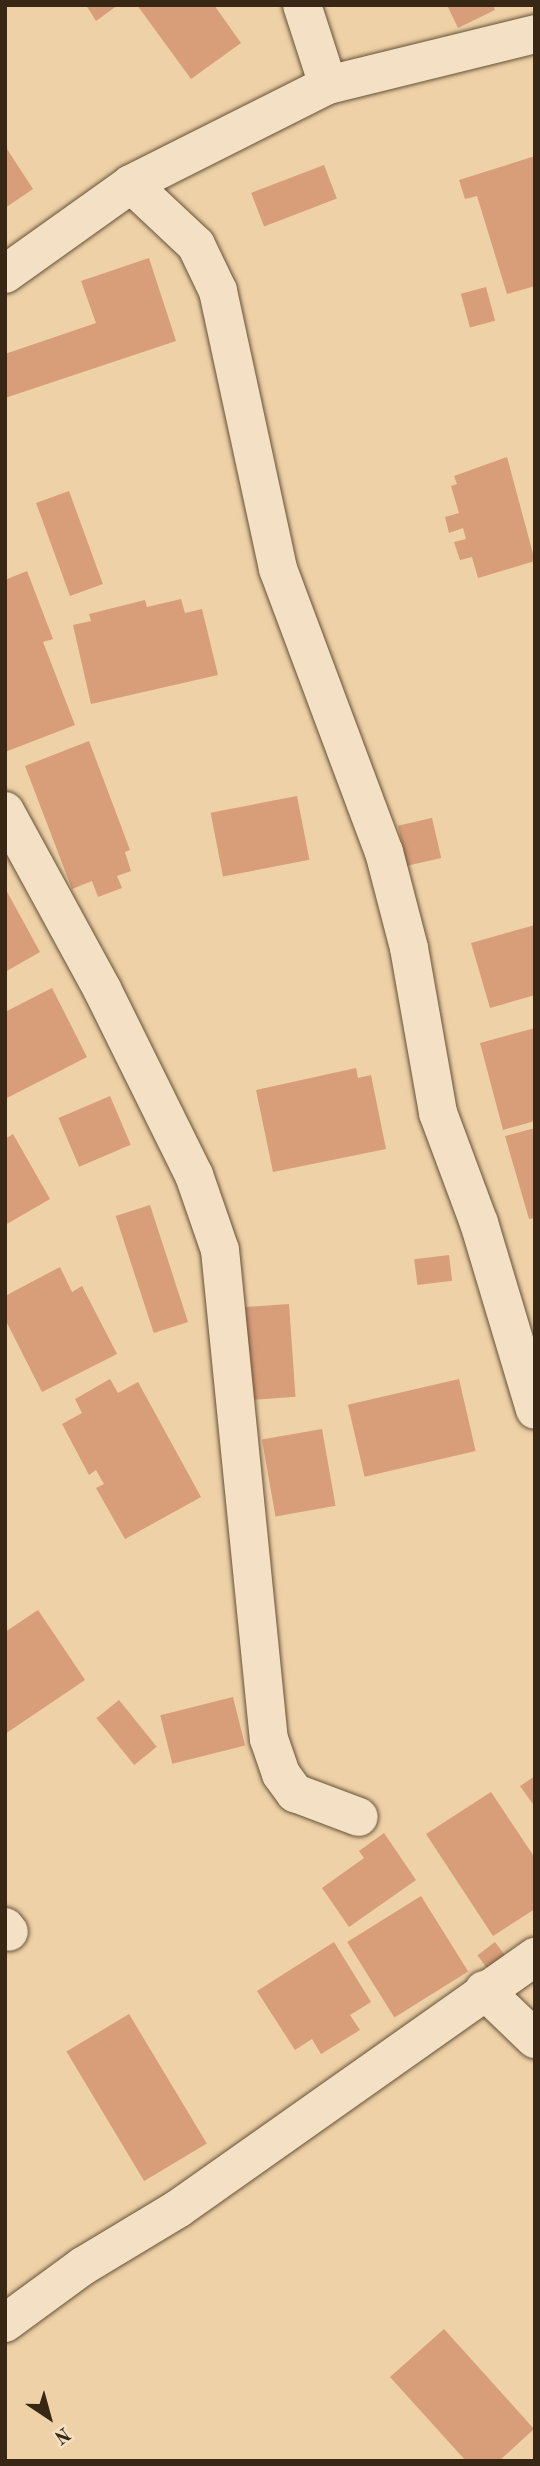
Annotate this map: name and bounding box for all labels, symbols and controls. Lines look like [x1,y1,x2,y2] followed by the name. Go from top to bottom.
[14,2382,84,2452] north arrow
[50,2422,73,2446] text: N

